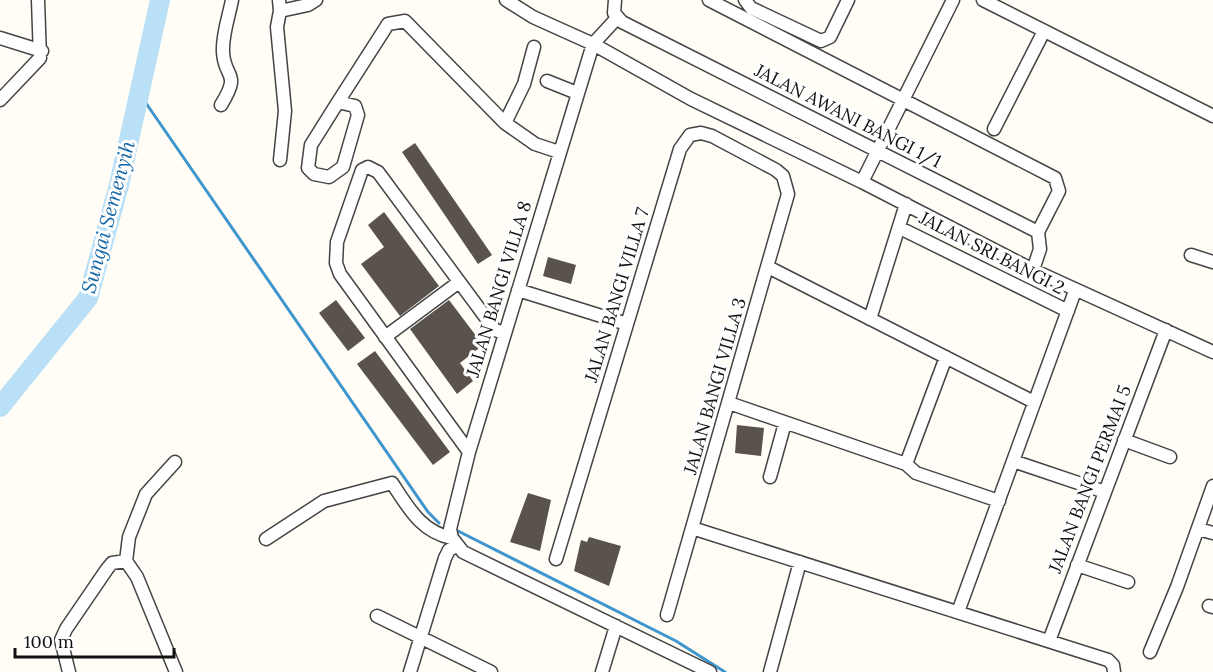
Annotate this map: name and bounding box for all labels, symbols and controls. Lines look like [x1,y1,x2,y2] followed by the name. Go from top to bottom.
[750,58,945,173] street label: JALAN AWANI BANGI 1/1
[75,137,140,296] water label: Sungai Semenyih
[460,198,536,381] street label: JALAN BANGI VILLA 8
[579,205,654,386] street label: JALAN BANGI VILLA 7
[915,206,1069,299] street label: JALAN SRI BANGI 2
[678,295,751,478] street label: JALAN BANGI VILLA 3
[1043,382,1136,577] street label: JALAN BANGI PERMAI 5
[15,621,174,659] scale bar
[24,630,74,653] text: 100 m

